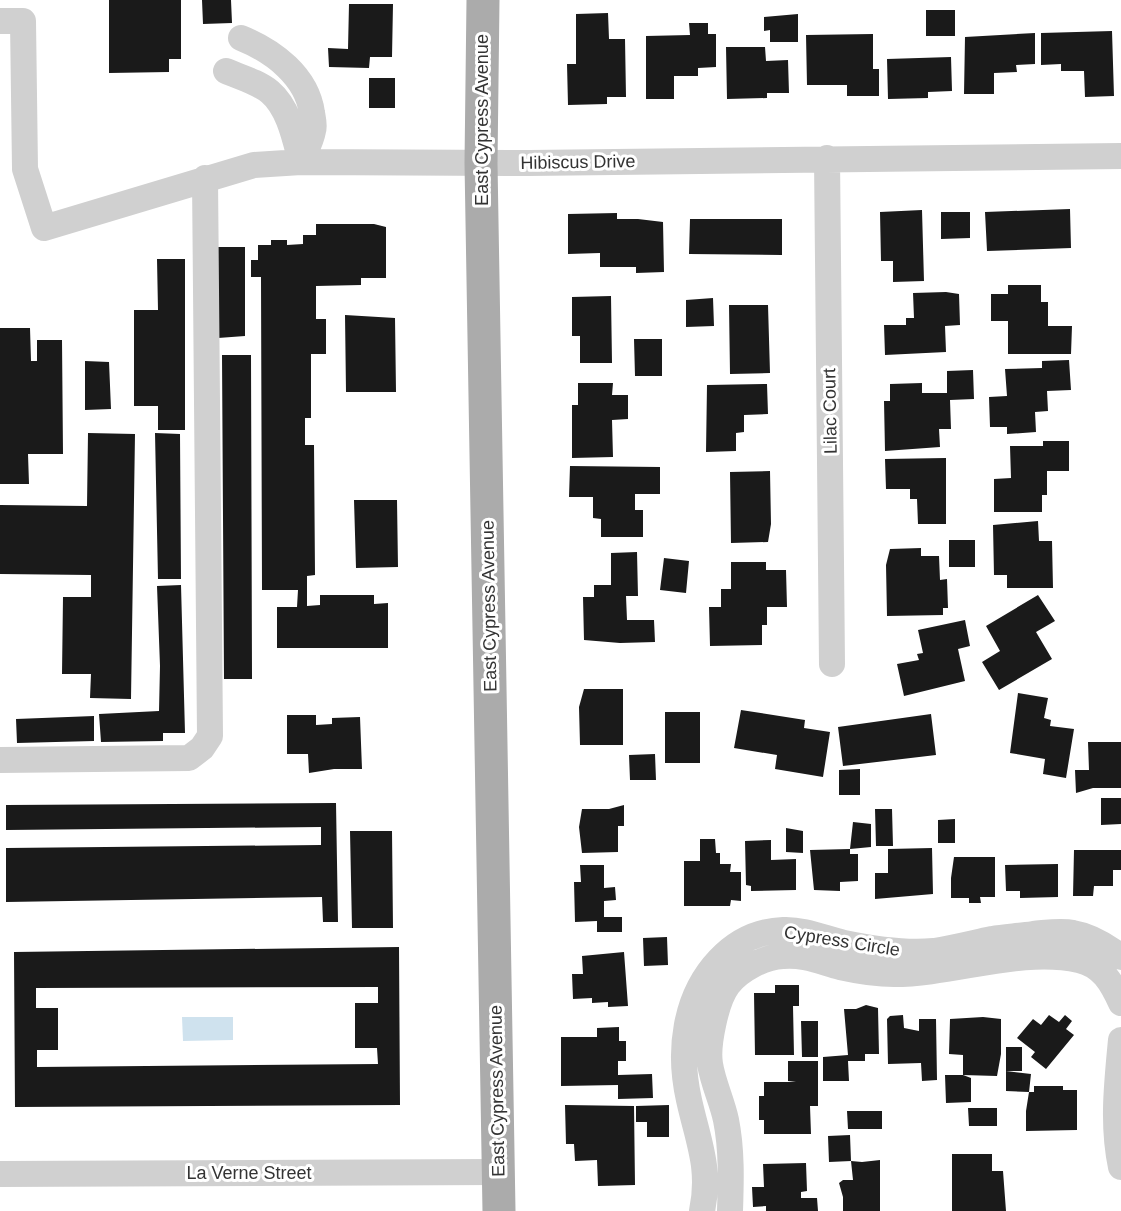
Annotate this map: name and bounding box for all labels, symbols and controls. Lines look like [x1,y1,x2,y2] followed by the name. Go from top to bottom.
[472,34,492,206] street label: East Cypress Avenue
[520,151,636,173] street label: Hibiscus Drive
[819,368,841,454] street label: Lilac Court
[478,520,500,692] street label: East Cypress Avenue
[783,922,901,960] street label: Cypress Circle
[486,1005,508,1177] street label: East Cypress Avenue
[186,1163,312,1183] street label: La Verne Street

